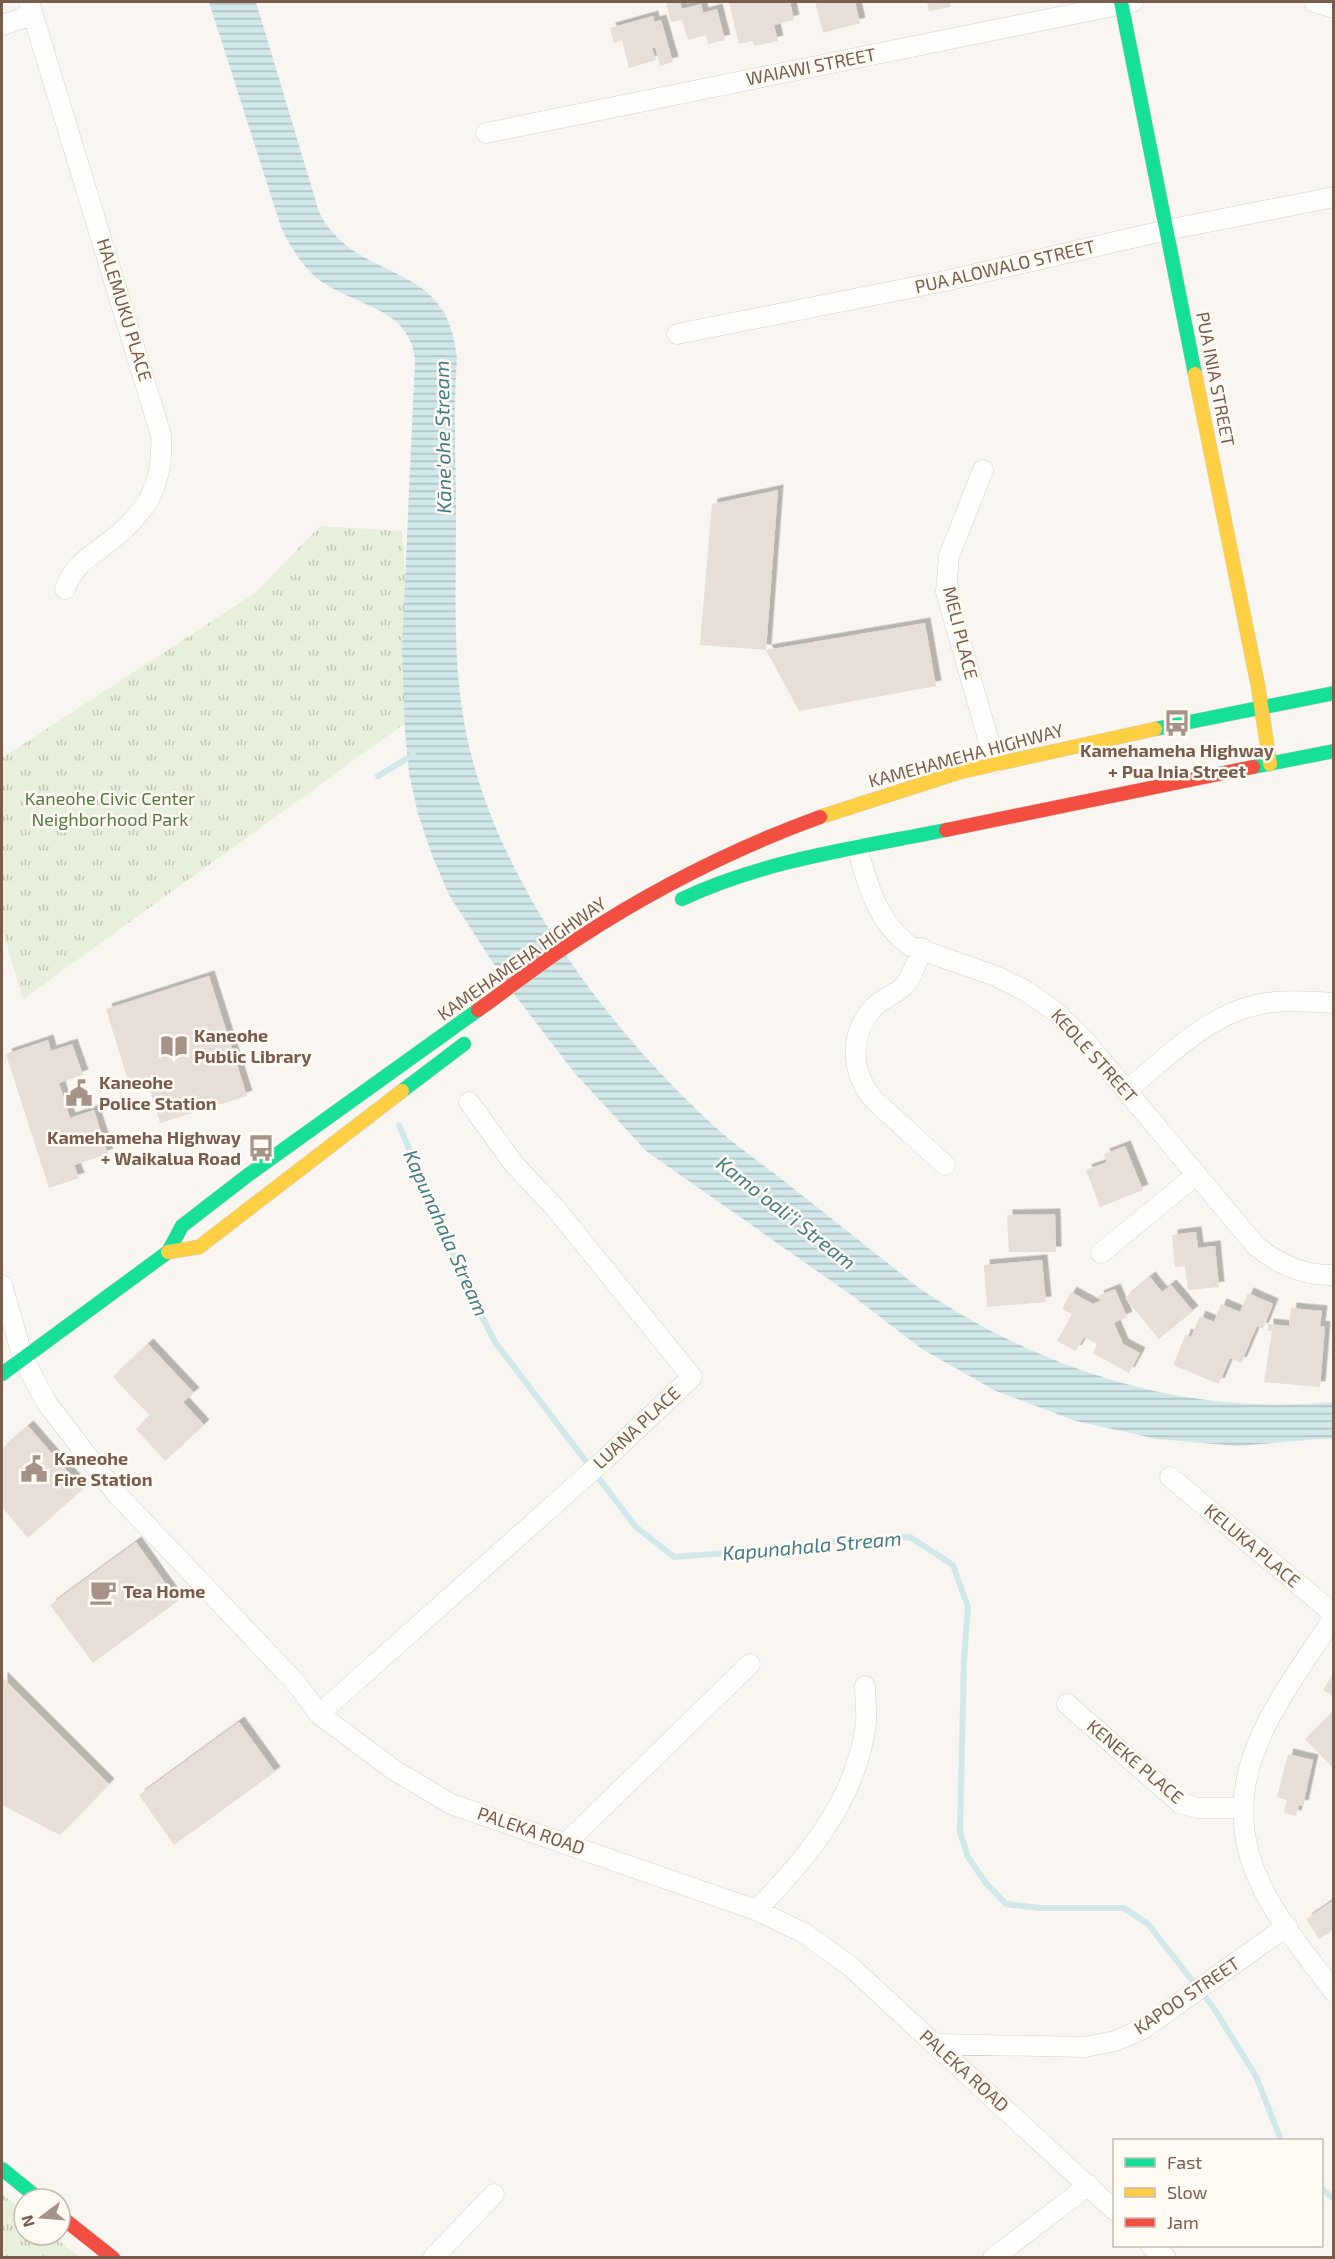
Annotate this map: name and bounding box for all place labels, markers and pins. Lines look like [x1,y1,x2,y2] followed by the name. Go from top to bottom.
[1162,708,1192,738] bus stop icon: Kamehameha Highway + Pua Inia Street
[1080,739,1275,782] place label: Kamehameha Highway + Pua Inia Street
[194,1024,312,1067] place label: Kaneohe Public Library
[159,1031,189,1061] library icon: Kaneohe Public Library
[99,1071,217,1114] place label: Kaneohe Police Station
[64,1078,94,1108] public building icon: Kaneohe Police Station
[47,1126,242,1169] place label: Kamehameha Highway + Waikalua Road
[246,1133,276,1163] bus stop icon: Kamehameha Highway + Waikalua Road
[54,1447,153,1490] place label: Kaneohe Fire Station
[19,1454,49,1484] public building icon: Kaneohe Fire Station
[88,1577,118,1607] cafe icon: Tea Home
[123,1580,205,1602] place label: Tea Home

